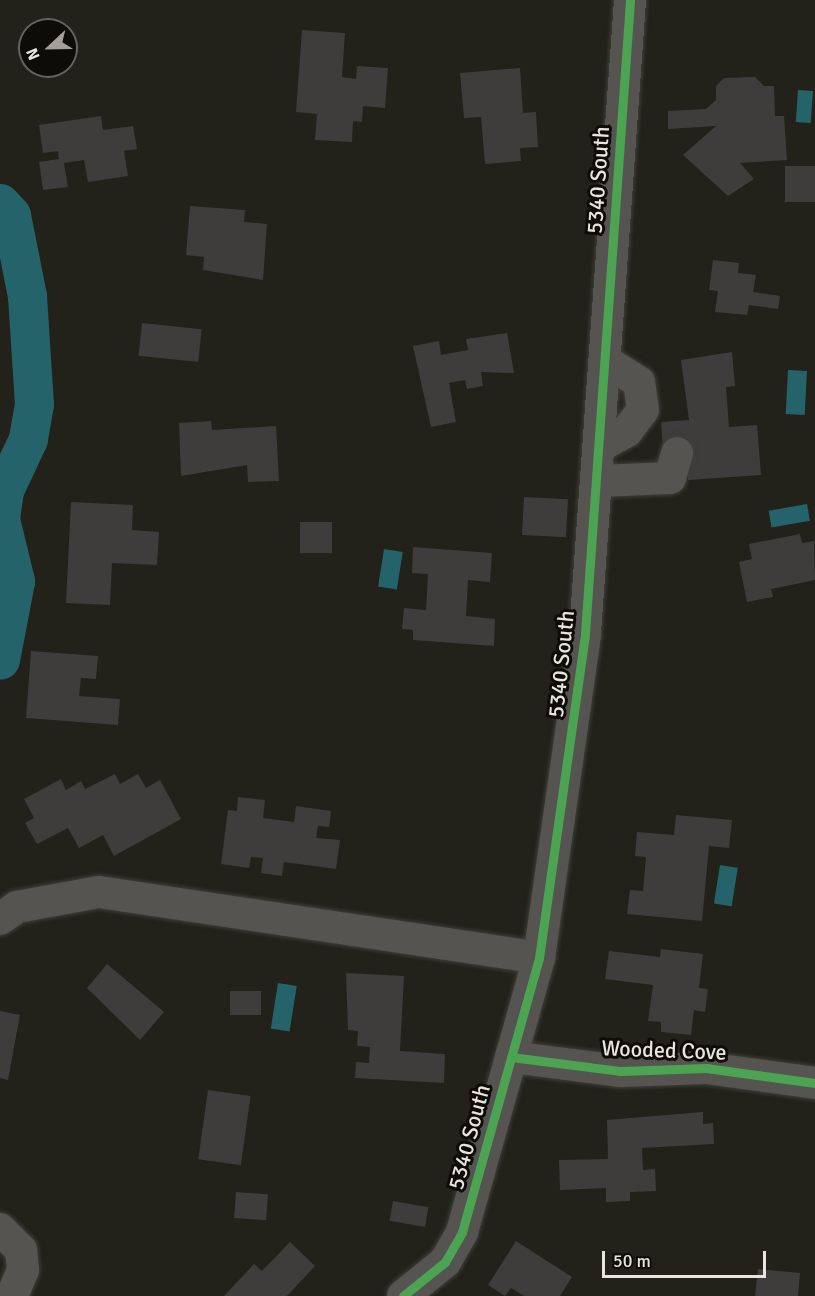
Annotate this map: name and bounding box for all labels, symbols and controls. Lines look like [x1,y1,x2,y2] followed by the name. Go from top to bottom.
[18,18,78,78] north arrow
[22,45,45,63] text: N
[581,125,615,235] street label: 5340 South
[542,609,580,719] street label: 5340 South
[601,1035,727,1065] street label: Wooded Cove
[442,1082,496,1192] street label: 5340 South
[605,1239,768,1277] scale bar
[613,1250,651,1272] text: 50 m

